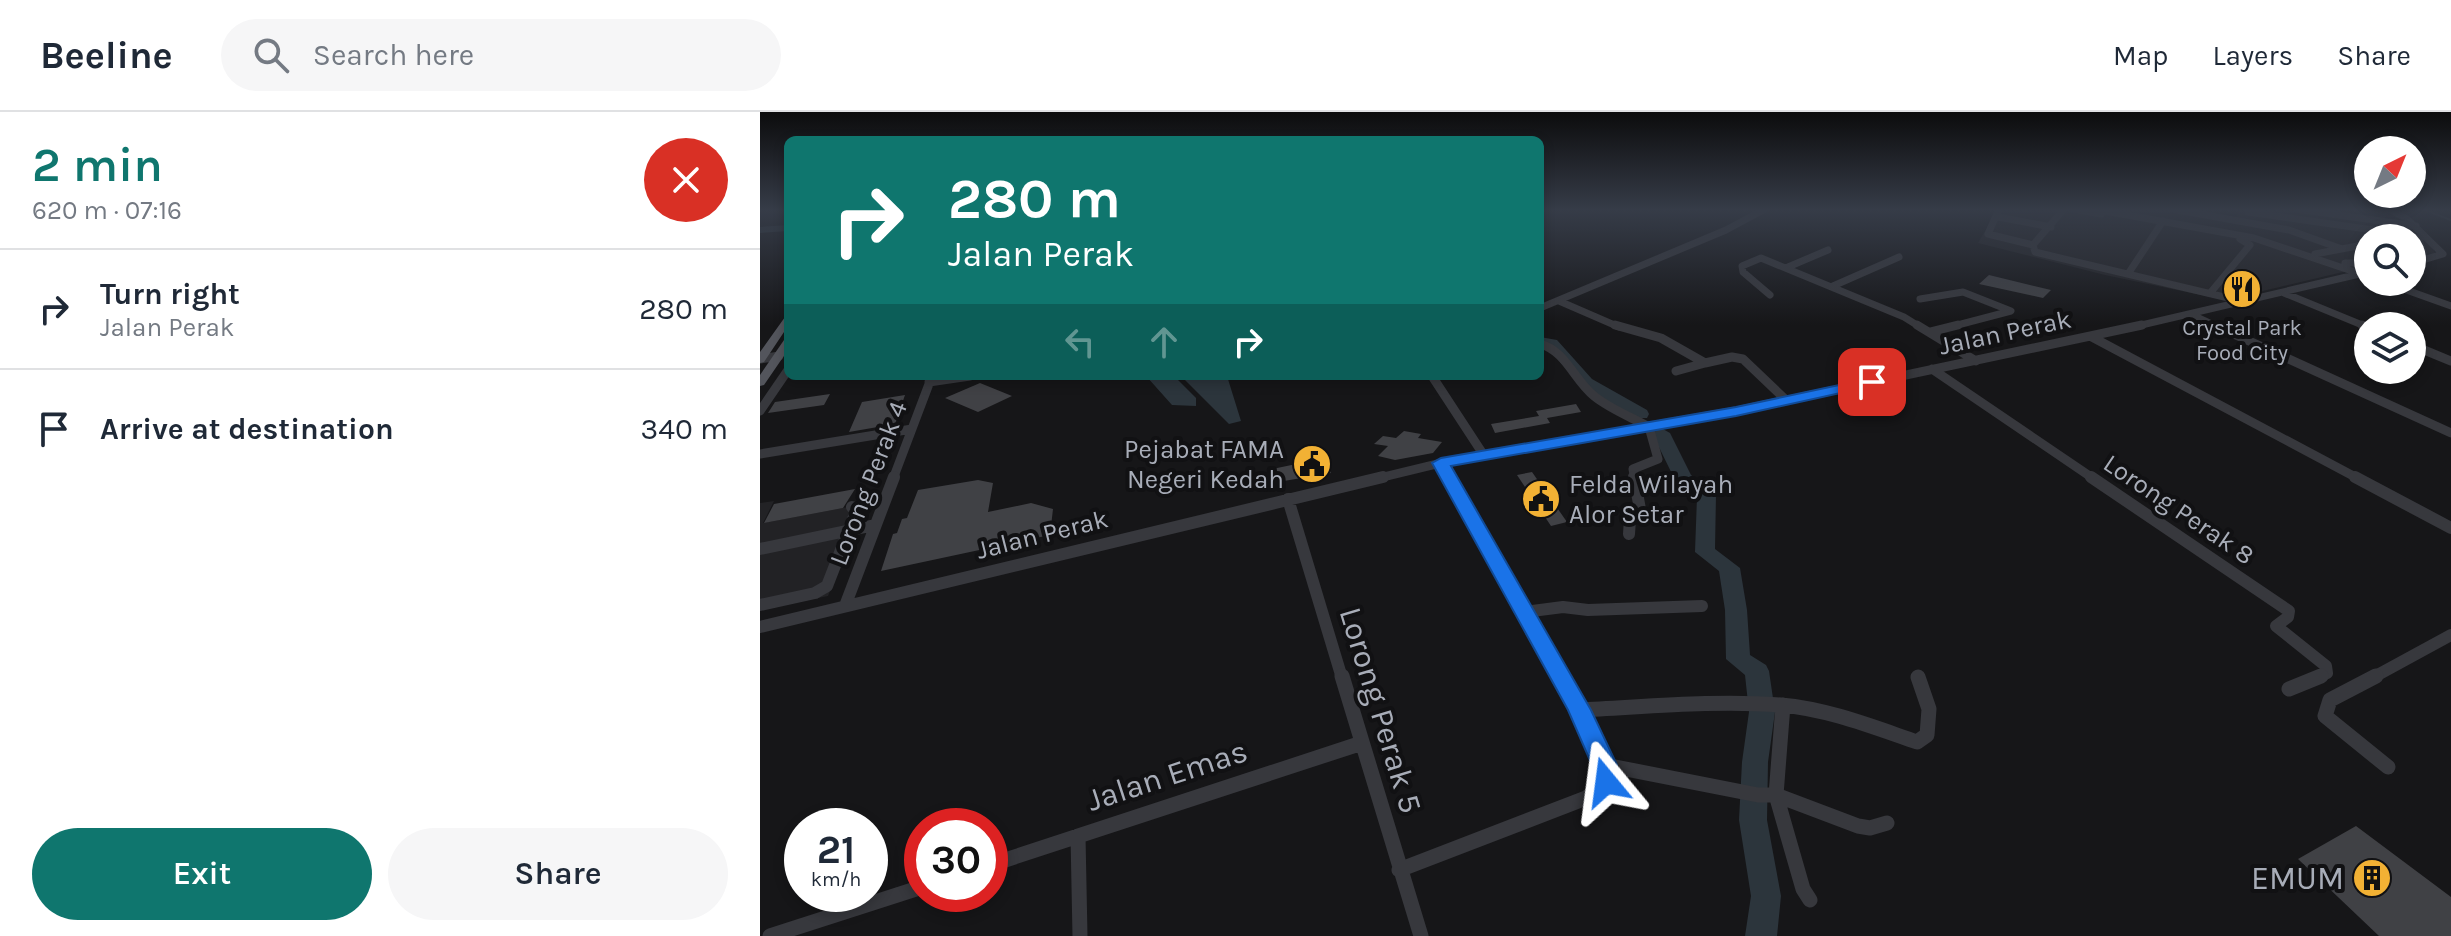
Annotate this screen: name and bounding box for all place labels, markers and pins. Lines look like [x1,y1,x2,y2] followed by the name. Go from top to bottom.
[2221,268,2263,310] restaurant icon: Crystal Park Food City
[2182,315,2302,366] place label: Crystal Park Food City
[1838,348,1906,416] pin
[1124,434,1284,495] place label: Pejabat FAMA Negeri Kedah
[1291,443,1333,485] public building icon: Pejabat FAMA Negeri Kedah
[1569,469,1733,530] place label: Felda Wilayah Alor Setar
[1520,478,1562,520] public building icon: Felda Wilayah Alor Setar
[2351,857,2393,899] building icon: EMUM
[2251,860,2344,897] place label: EMUM

